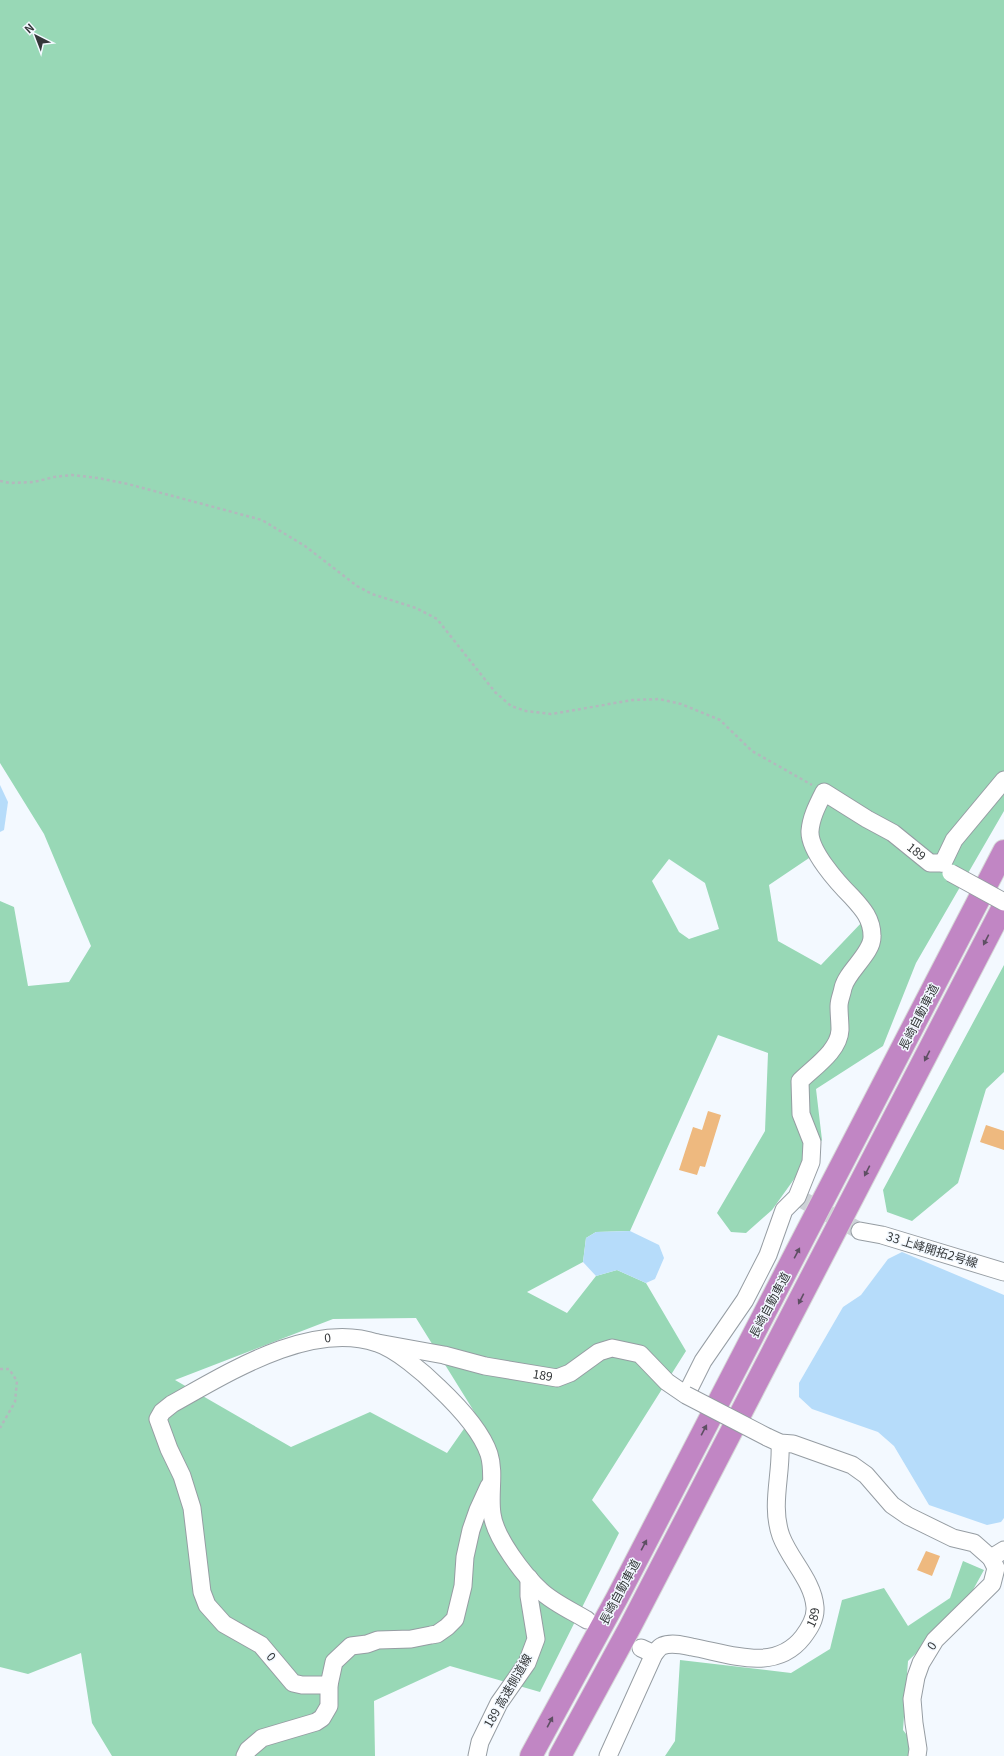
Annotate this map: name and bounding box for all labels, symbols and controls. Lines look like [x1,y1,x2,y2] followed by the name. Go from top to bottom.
[16,16,56,56] north arrow
[20,19,37,37] text: N
[904,838,931,864] street label: 189
[983,934,989,946] one-way arrow
[894,980,942,1052] street label: 長崎自動車道
[923,1050,930,1061] one-way arrow
[864,1165,870,1177] one-way arrow
[885,1227,980,1271] street label: 33 上峰開拓2号線
[793,1247,800,1259] one-way arrow
[744,1269,793,1340] street label: 長崎自動車道
[798,1293,804,1305] one-way arrow
[323,1328,332,1345] street label: 0
[532,1364,555,1384] street label: 189
[701,1424,708,1436] one-way arrow
[641,1540,648,1551] one-way arrow
[594,1556,643,1627] street label: 長崎自動車道
[801,1607,822,1630] street label: 189
[922,1637,940,1653] street label: 0
[264,1648,281,1664] street label: 0
[479,1650,535,1730] street label: 189 高速側道線
[546,1716,553,1728] one-way arrow

